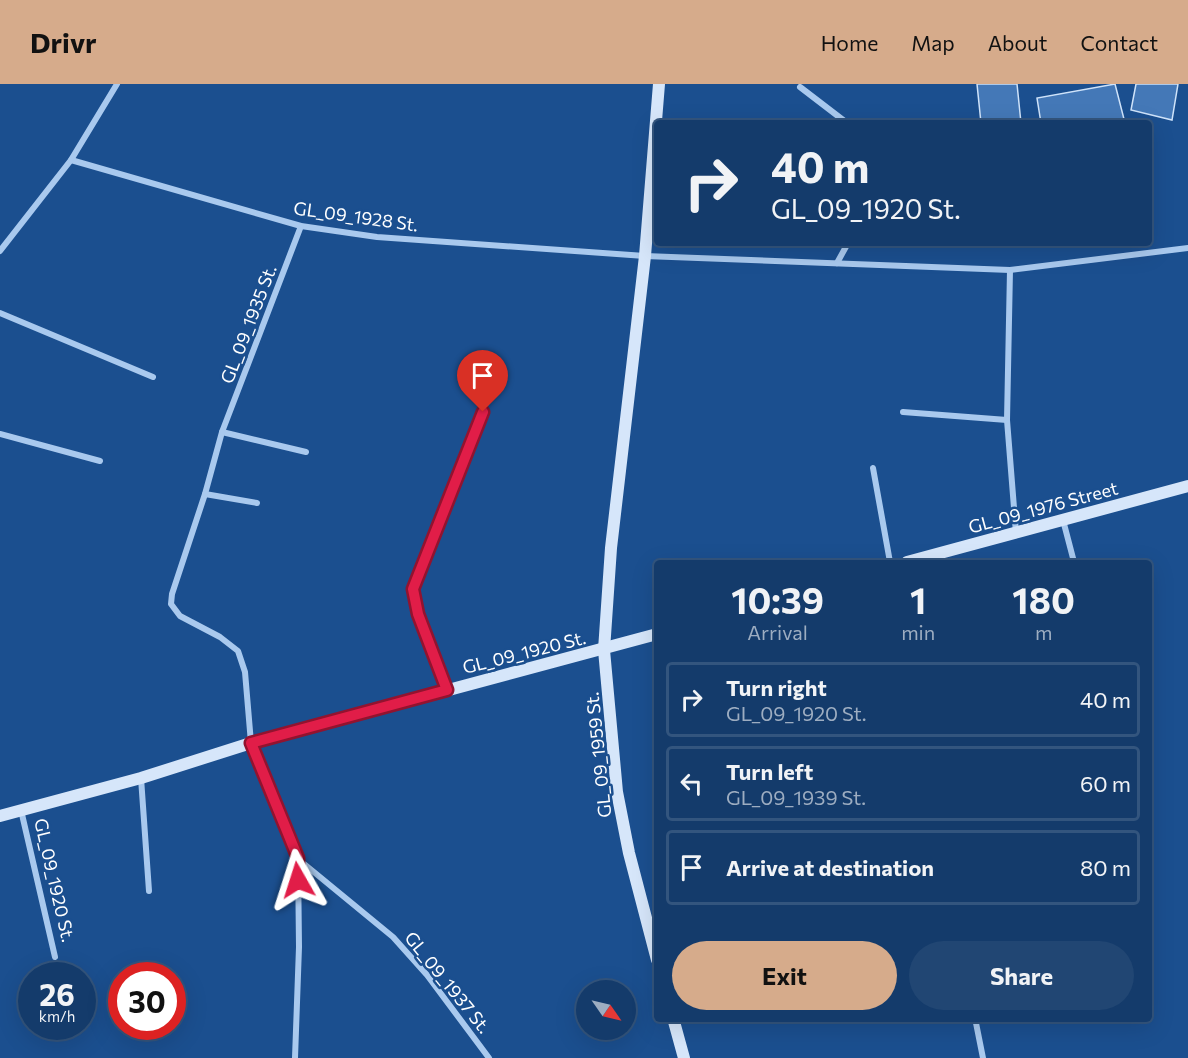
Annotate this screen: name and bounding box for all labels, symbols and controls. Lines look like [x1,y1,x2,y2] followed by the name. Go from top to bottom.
[30,25,97,59] text: Drivr
[821,30,878,55] text: Home
[911,30,955,55] text: Map
[988,30,1047,55] text: About
[1080,30,1158,55] text: Contact
[771,140,869,192] text: 40 m
[672,144,750,222] icon: right
[771,192,961,225] text: GL_09_1920 St.
[292,196,420,236] street label: GL_09_1928 St.
[215,262,281,386] street label: GL_09_1935 St.
[457,350,508,412] pin
[466,359,499,392] icon: arrive
[966,476,1120,538] street label: GL_09_1976 Street
[731,577,824,621] text: 10:39
[910,577,926,621] text: 1
[1012,577,1075,621] text: 180
[747,620,808,644] text: Arrival
[901,620,935,644] text: min
[1035,620,1052,644] text: m
[460,626,588,678] street label: GL_09_1920 St.
[726,674,827,701] text: Turn right
[675,683,708,716] icon: right
[1080,686,1131,713] text: 40 m
[580,691,616,819] street label: GL_09_1959 St.
[726,701,866,725] text: GL_09_1920 St.
[726,758,813,785] text: Turn left
[675,767,708,800] icon: left
[1080,770,1131,797] text: 60 m
[726,785,866,809] text: GL_09_1939 St.
[30,816,80,944] street label: GL_09_1920 St.
[266,848,330,912] position arrow
[675,851,708,884] icon: arrive
[726,854,934,881] text: Arrive at destination
[1080,854,1131,881] text: 80 m
[400,927,496,1037] street label: GL_09_1937 St.
[672,941,897,1010] button: Exit
[909,941,1134,1010] button: Share
[108,962,186,1040] speed limit sign: 30
[39,975,75,1012] text: 26
[576,980,636,1040] north arrow
[576,980,636,1040] map controls
[39,1007,75,1025] text: km/h

